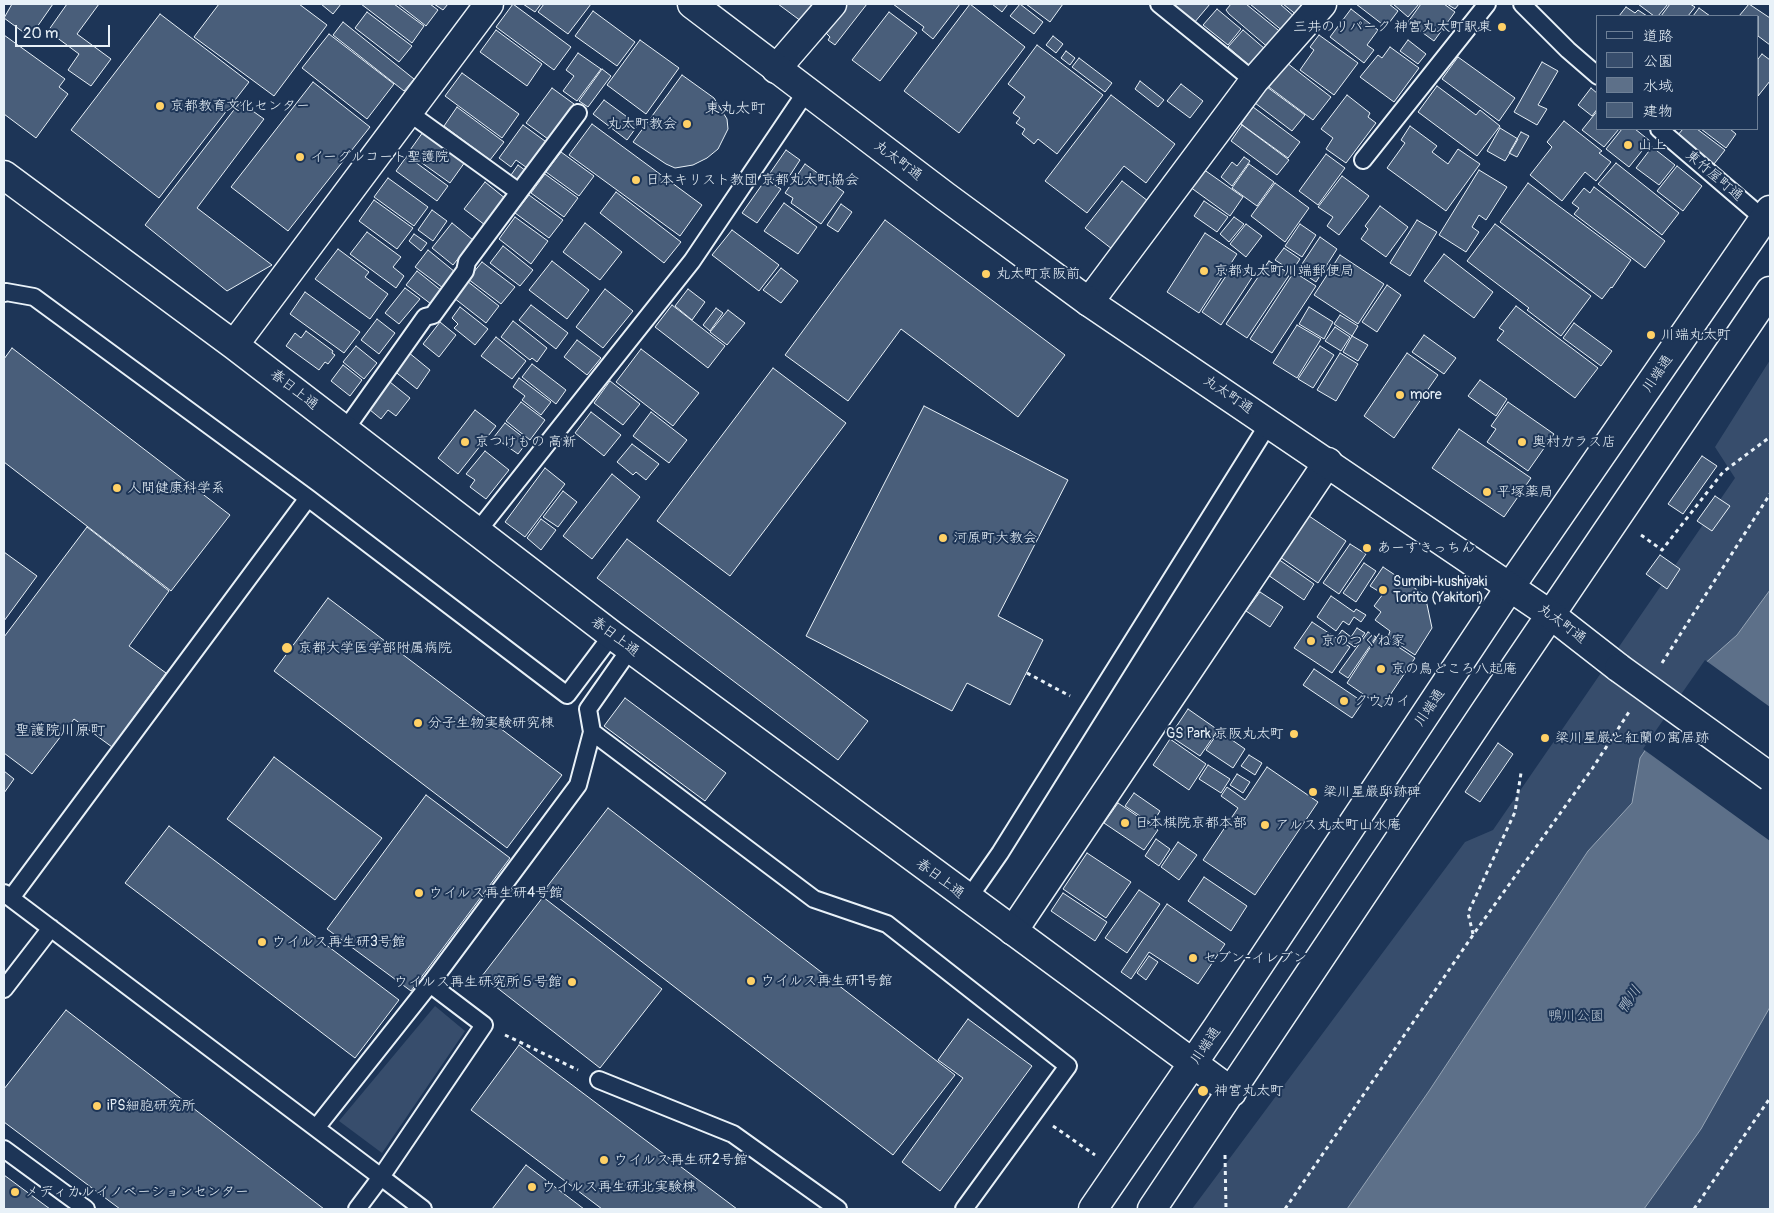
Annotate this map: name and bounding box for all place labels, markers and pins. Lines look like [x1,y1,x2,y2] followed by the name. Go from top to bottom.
[1293,19,1492,35] place label: 三井のリパーク 神宮丸太町駅東
[1496,21,1508,33] marker: 三井のリパーク 神宮丸太町駅東
[170,98,310,114] place label: 京都教育文化センター
[154,100,166,112] marker: 京都教育文化センター
[607,116,677,132] place label: 丸太町教会
[681,118,693,130] marker: 丸太町教会
[1638,137,1666,153] place label: 山上
[1622,139,1634,151] marker: 山上
[310,149,449,165] place label: イーグルコート聖護院
[294,151,306,163] marker: イーグルコート聖護院
[646,172,859,188] place label: 日本キリスト教団 京都丸太町協会
[630,174,642,186] marker: 日本キリスト教団 京都丸太町協会
[1214,263,1354,279] place label: 京都丸太町川端郵便局
[1198,265,1210,277] marker: 京都丸太町川端郵便局
[996,266,1080,282] place label: 丸太町京阪前
[980,268,992,280] marker: 丸太町京阪前
[1661,327,1731,343] place label: 川端丸太町
[1645,329,1657,341] marker: 川端丸太町
[1410,387,1442,403] place label: more
[1394,389,1406,401] marker: more
[475,434,576,450] place label: 京つけもの 高新
[1532,434,1616,450] place label: 奥村ガラス店
[459,436,471,448] marker: 京つけもの 高新
[1516,436,1528,448] marker: 奥村ガラス店
[127,480,225,496] place label: 人間健康科学系
[111,482,123,494] marker: 人間健康科学系
[1497,484,1553,500] place label: 平塚薬局
[1481,486,1493,498] marker: 平塚薬局
[953,530,1037,546] place label: 河原町大教会
[937,532,949,544] marker: 河原町大教会
[1377,540,1475,556] place label: あーすきっちん
[1361,542,1373,554] marker: あーすきっちん
[1393,574,1487,606] place label: Sumibi-kushiyaki Torito (Yakitori)
[1377,584,1389,596] marker: Sumibi-kushiyaki Torito (Yakitori)
[1321,633,1405,649] place label: 京のつくね家
[1305,635,1317,647] marker: 京のつくね家
[298,640,452,656] place label: 京都大学医学部附属病院
[280,641,294,655] marker: 京都大学医学部附属病院
[1391,661,1517,677] place label: 京の鳥どころ八起庵
[1375,663,1387,675] marker: 京の鳥どころ八起庵
[1354,693,1410,709] place label: クウカイ
[1338,695,1350,707] marker: クウカイ
[428,715,554,731] place label: 分子生物実験研究棟
[412,717,424,729] marker: 分子生物実験研究棟
[1166,726,1284,742] place label: GS Park 京阪丸太町
[1288,728,1300,740] marker: GS Park 京阪丸太町
[1555,730,1709,746] place label: 梁川星巌と紅蘭の寓居跡
[1539,732,1551,744] marker: 梁川星巌と紅蘭の寓居跡
[1323,784,1421,800] place label: 梁川星巌邸跡碑
[1307,786,1319,798] marker: 梁川星巌邸跡碑
[1135,815,1247,831] place label: 日本棋院京都本部
[1119,817,1131,829] marker: 日本棋院京都本部
[1275,817,1401,833] place label: アルス丸太町山水庵
[1259,819,1271,831] marker: アルス丸太町山水庵
[429,885,563,901] place label: ウイルス再生研4号館
[413,887,425,899] marker: ウイルス再生研4号館
[272,934,406,950] place label: ウイルス再生研3号館
[256,936,268,948] marker: ウイルス再生研3号館
[1203,950,1307,966] place label: セブン-イレブン
[1187,952,1199,964] marker: セブン-イレブン
[761,973,892,989] place label: ウイルス再生研1号館
[394,974,562,990] place label: ウイルス再生研究所５号館
[745,975,757,987] marker: ウイルス再生研1号館
[566,976,578,988] marker: ウイルス再生研究所５号館
[1214,1083,1284,1099] place label: 神宮丸太町
[1196,1084,1210,1098] marker: 神宮丸太町
[107,1098,195,1114] place label: iPS細胞研究所
[91,1100,103,1112] marker: iPS細胞研究所
[614,1152,748,1168] place label: ウイルス再生研2号館
[598,1154,610,1166] marker: ウイルス再生研2号館
[542,1179,696,1195] place label: ウイルス再生研北実験棟
[526,1181,538,1193] marker: ウイルス再生研北実験棟
[25,1184,249,1200] place label: メディカルイノベーションセンター
[9,1186,21,1198] marker: メディカルイノベーションセンター

